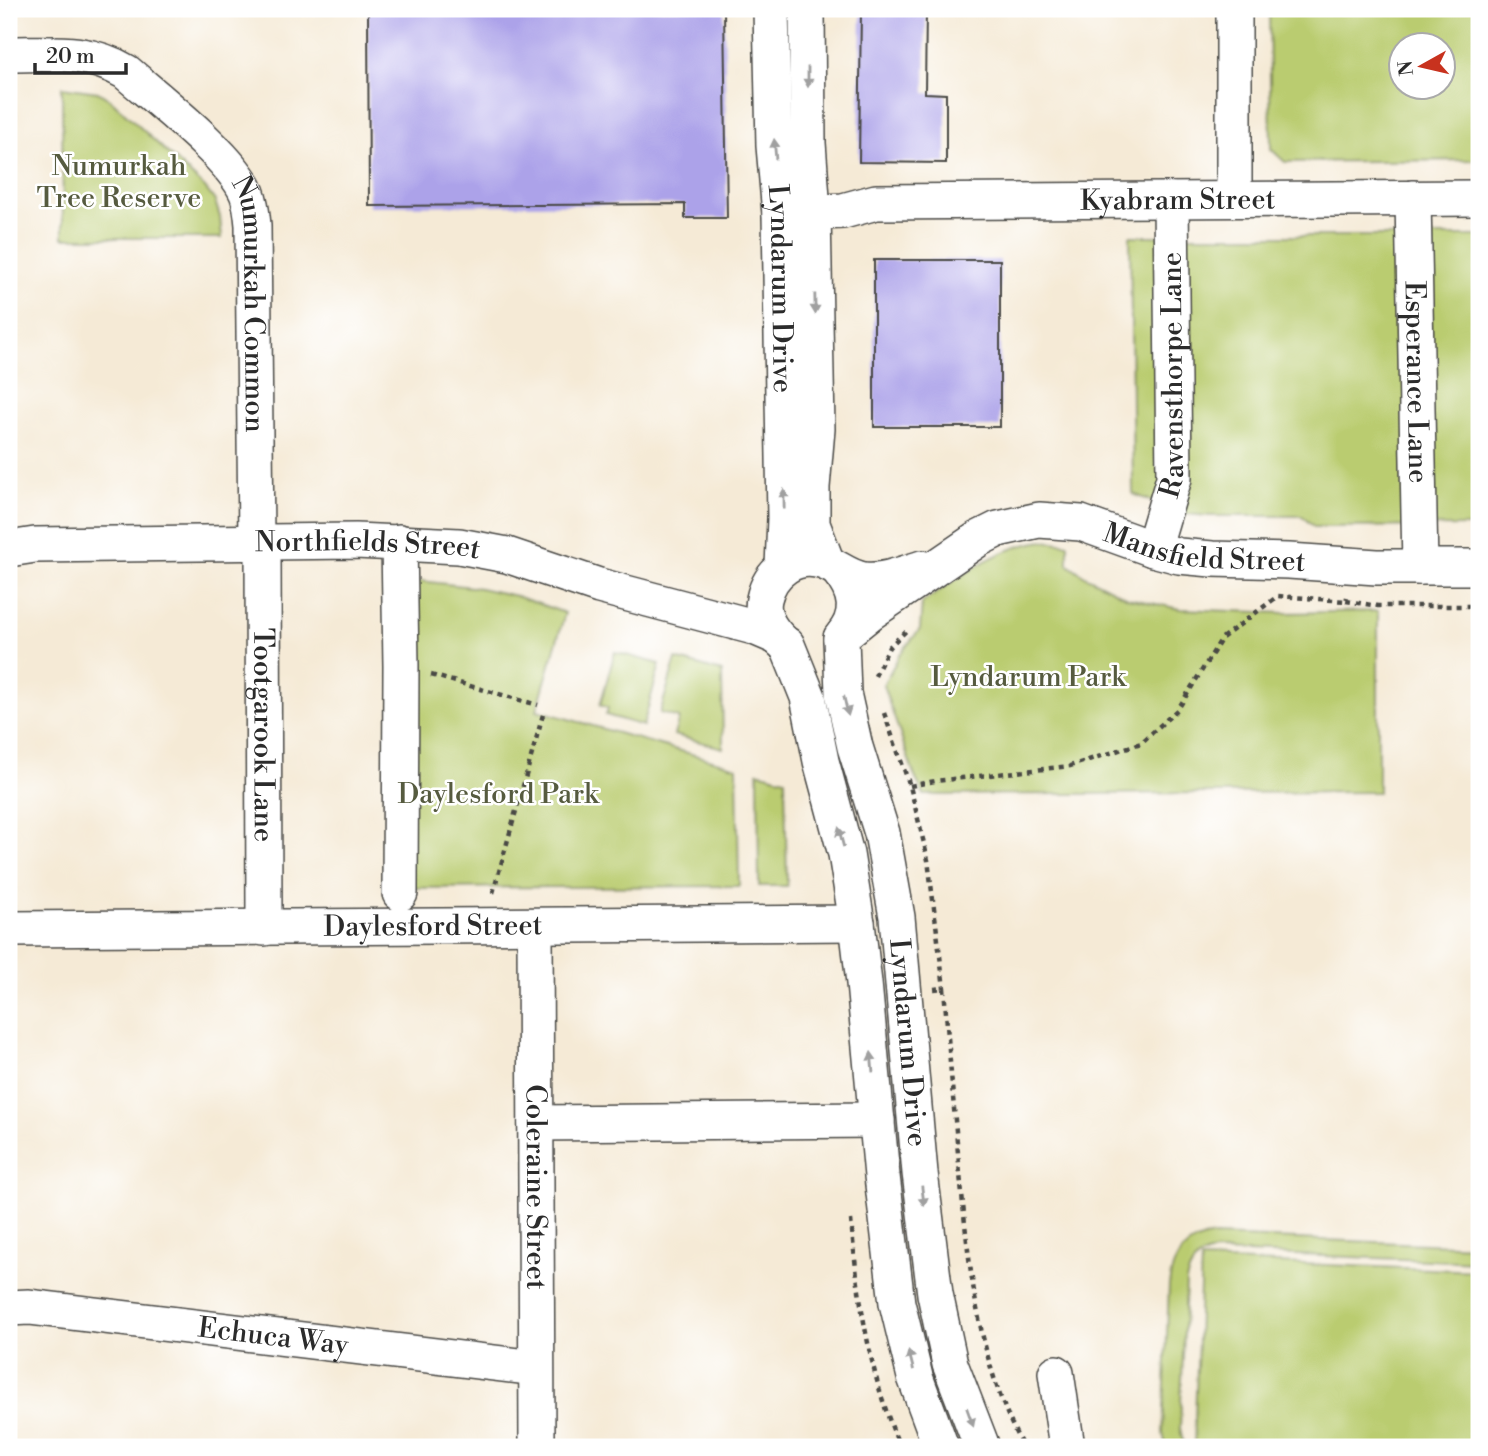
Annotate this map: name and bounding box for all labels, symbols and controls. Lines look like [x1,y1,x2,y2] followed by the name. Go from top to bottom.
[35,32,126,76] scale bar
[1386,32,1456,102] north arrow
[46,44,95,70] text: 20 m
[1393,59,1419,77] text: N
[802,66,813,88] one-way arrow
[769,138,780,160] one-way arrow
[37,149,201,216] park label: Numurkah Tree Reserve
[224,170,272,433] street label: Numurkah Common
[1080,182,1276,218] street label: Kyabram Street
[760,183,800,393] street label: Lyndarum Drive
[1152,252,1191,502] street label: Ravensthorpe Lane
[1397,280,1436,483] street label: Esperance Lane
[809,294,820,316] one-way arrow
[779,488,790,510] one-way arrow
[1099,515,1307,580] street label: Mansfield Street
[255,523,483,567] street label: Northfields Street
[246,628,281,842] street label: Tootgarook Lane
[930,660,1127,695] park label: Lyndarum Park
[840,696,851,718] one-way arrow
[397,777,600,812] park label: Daylesford Park
[835,825,846,847] one-way arrow
[323,908,543,944] street label: Daylesford Street
[882,937,935,1148] street label: Lyndarum Drive
[866,1051,877,1073] one-way arrow
[518,1084,554,1290] street label: Coleraine Street
[917,1185,928,1207] one-way arrow
[196,1310,351,1363] street label: Echuca Way
[905,1349,916,1371] one-way arrow
[964,1407,975,1428] one-way arrow

